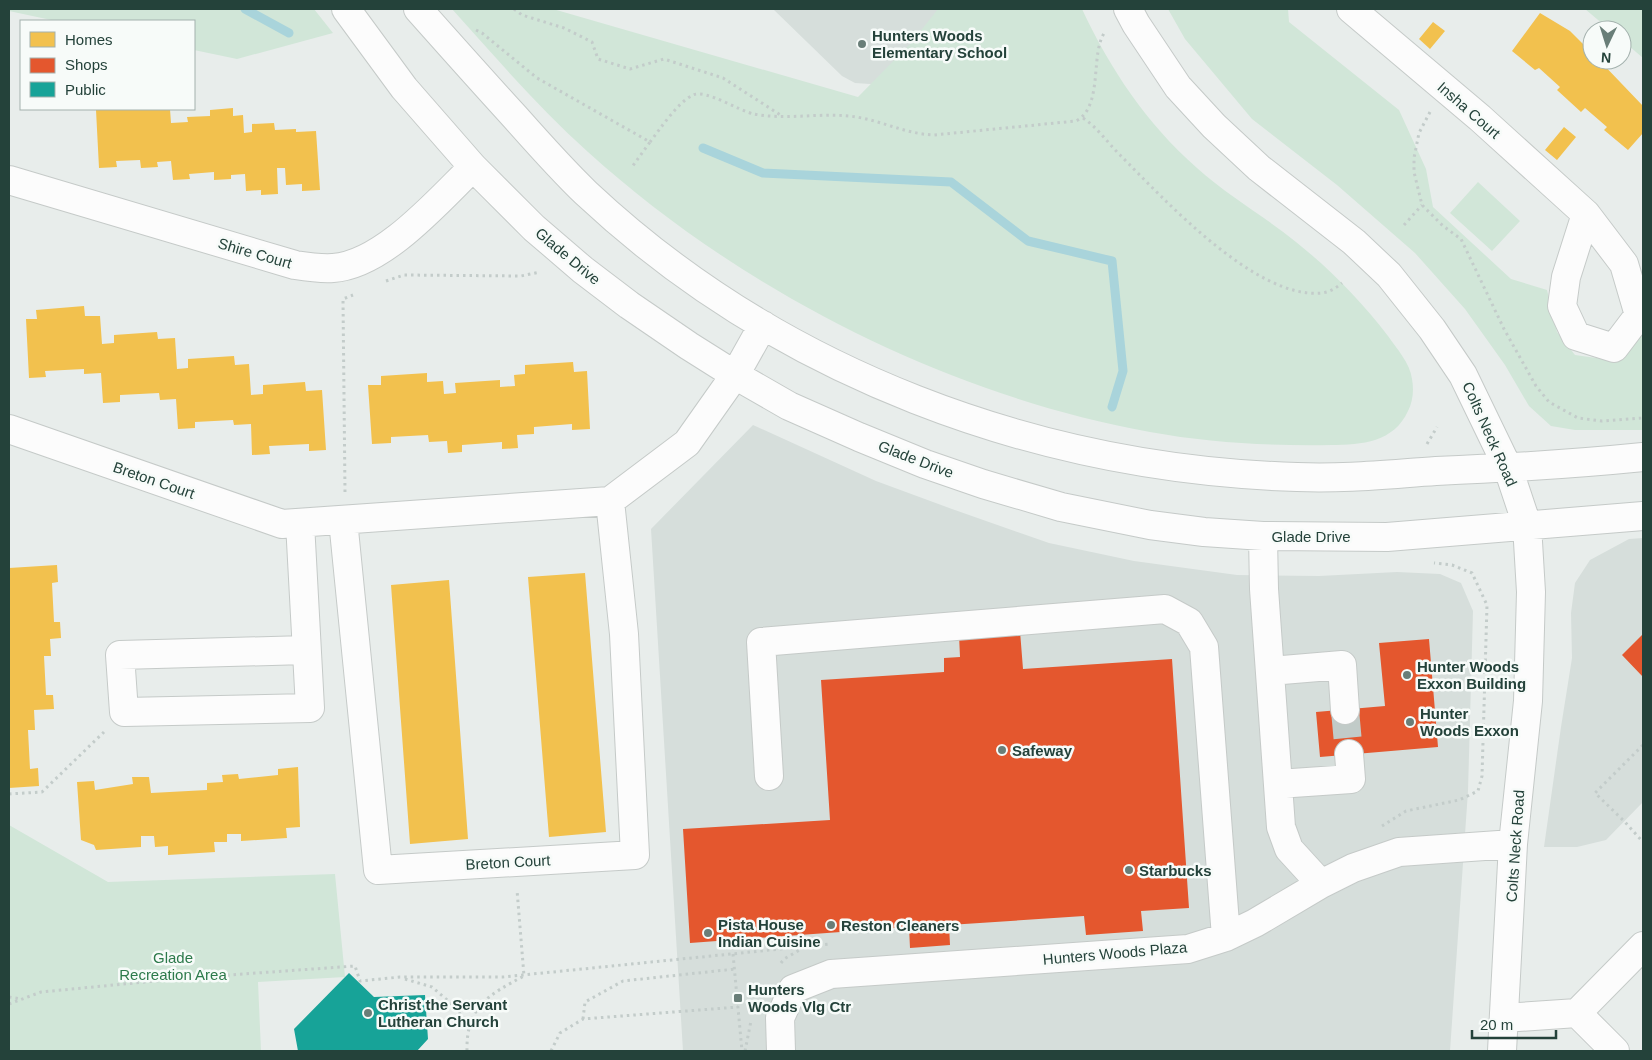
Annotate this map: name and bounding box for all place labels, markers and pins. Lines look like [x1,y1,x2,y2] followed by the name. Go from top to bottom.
[872,27,1007,61] place label: Hunters Woods Elementary School
[856,38,868,50] marker: Hunters Woods Elementary School
[1417,658,1526,692] place label: Hunter Woods Exxon Building
[1401,669,1413,681] marker: Hunter Woods Exxon Building
[1420,705,1519,739] place label: Hunter Woods Exxon
[1404,716,1416,728] marker: Hunter Woods Exxon
[1012,742,1073,759] place label: Safeway
[996,744,1008,756] marker: Safeway
[1139,862,1212,879] place label: Starbucks
[1123,864,1135,876] marker: Starbucks
[718,916,821,950] place label: Pista House Indian Cuisine
[841,917,959,934] place label: Reston Cleaners
[825,919,837,931] marker: Reston Cleaners
[702,927,714,939] marker: Pista House Indian Cuisine
[748,981,851,1015] place label: Hunters Woods Vlg Ctr
[732,992,744,1004] marker: Hunters Woods Vlg Ctr
[378,996,507,1030] place label: Christ the Servant Lutheran Church
[362,1007,374,1019] marker: Christ the Servant Lutheran Church

